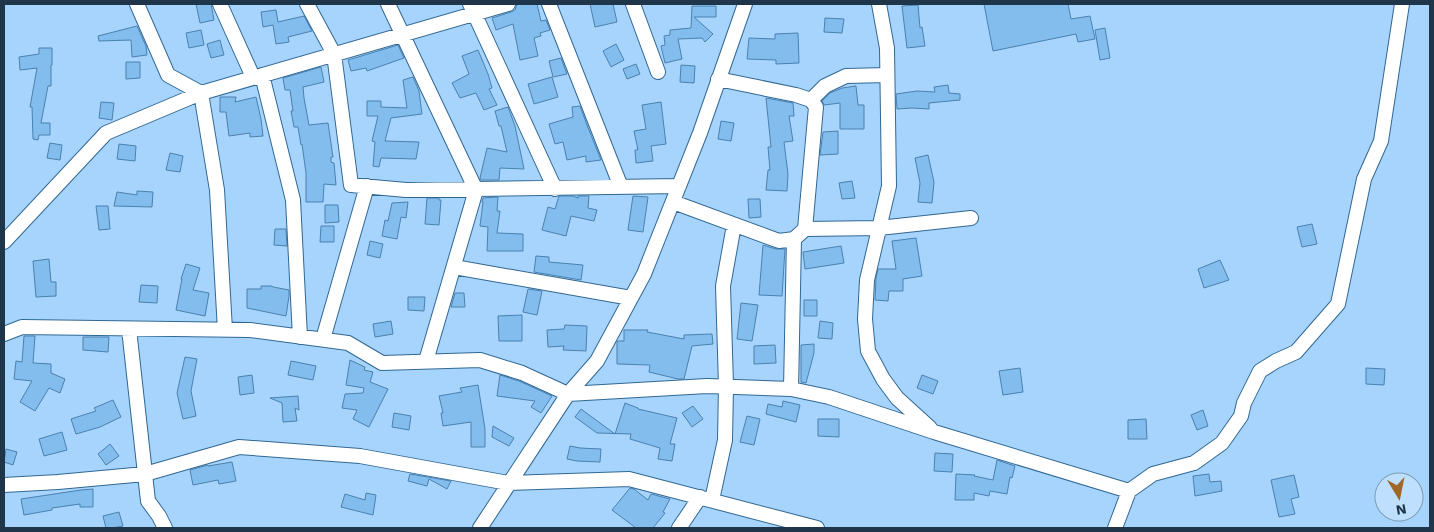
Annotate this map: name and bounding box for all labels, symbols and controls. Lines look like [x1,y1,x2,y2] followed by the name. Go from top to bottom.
[1374,472,1424,522] north arrow
[1395,501,1408,519] text: N

